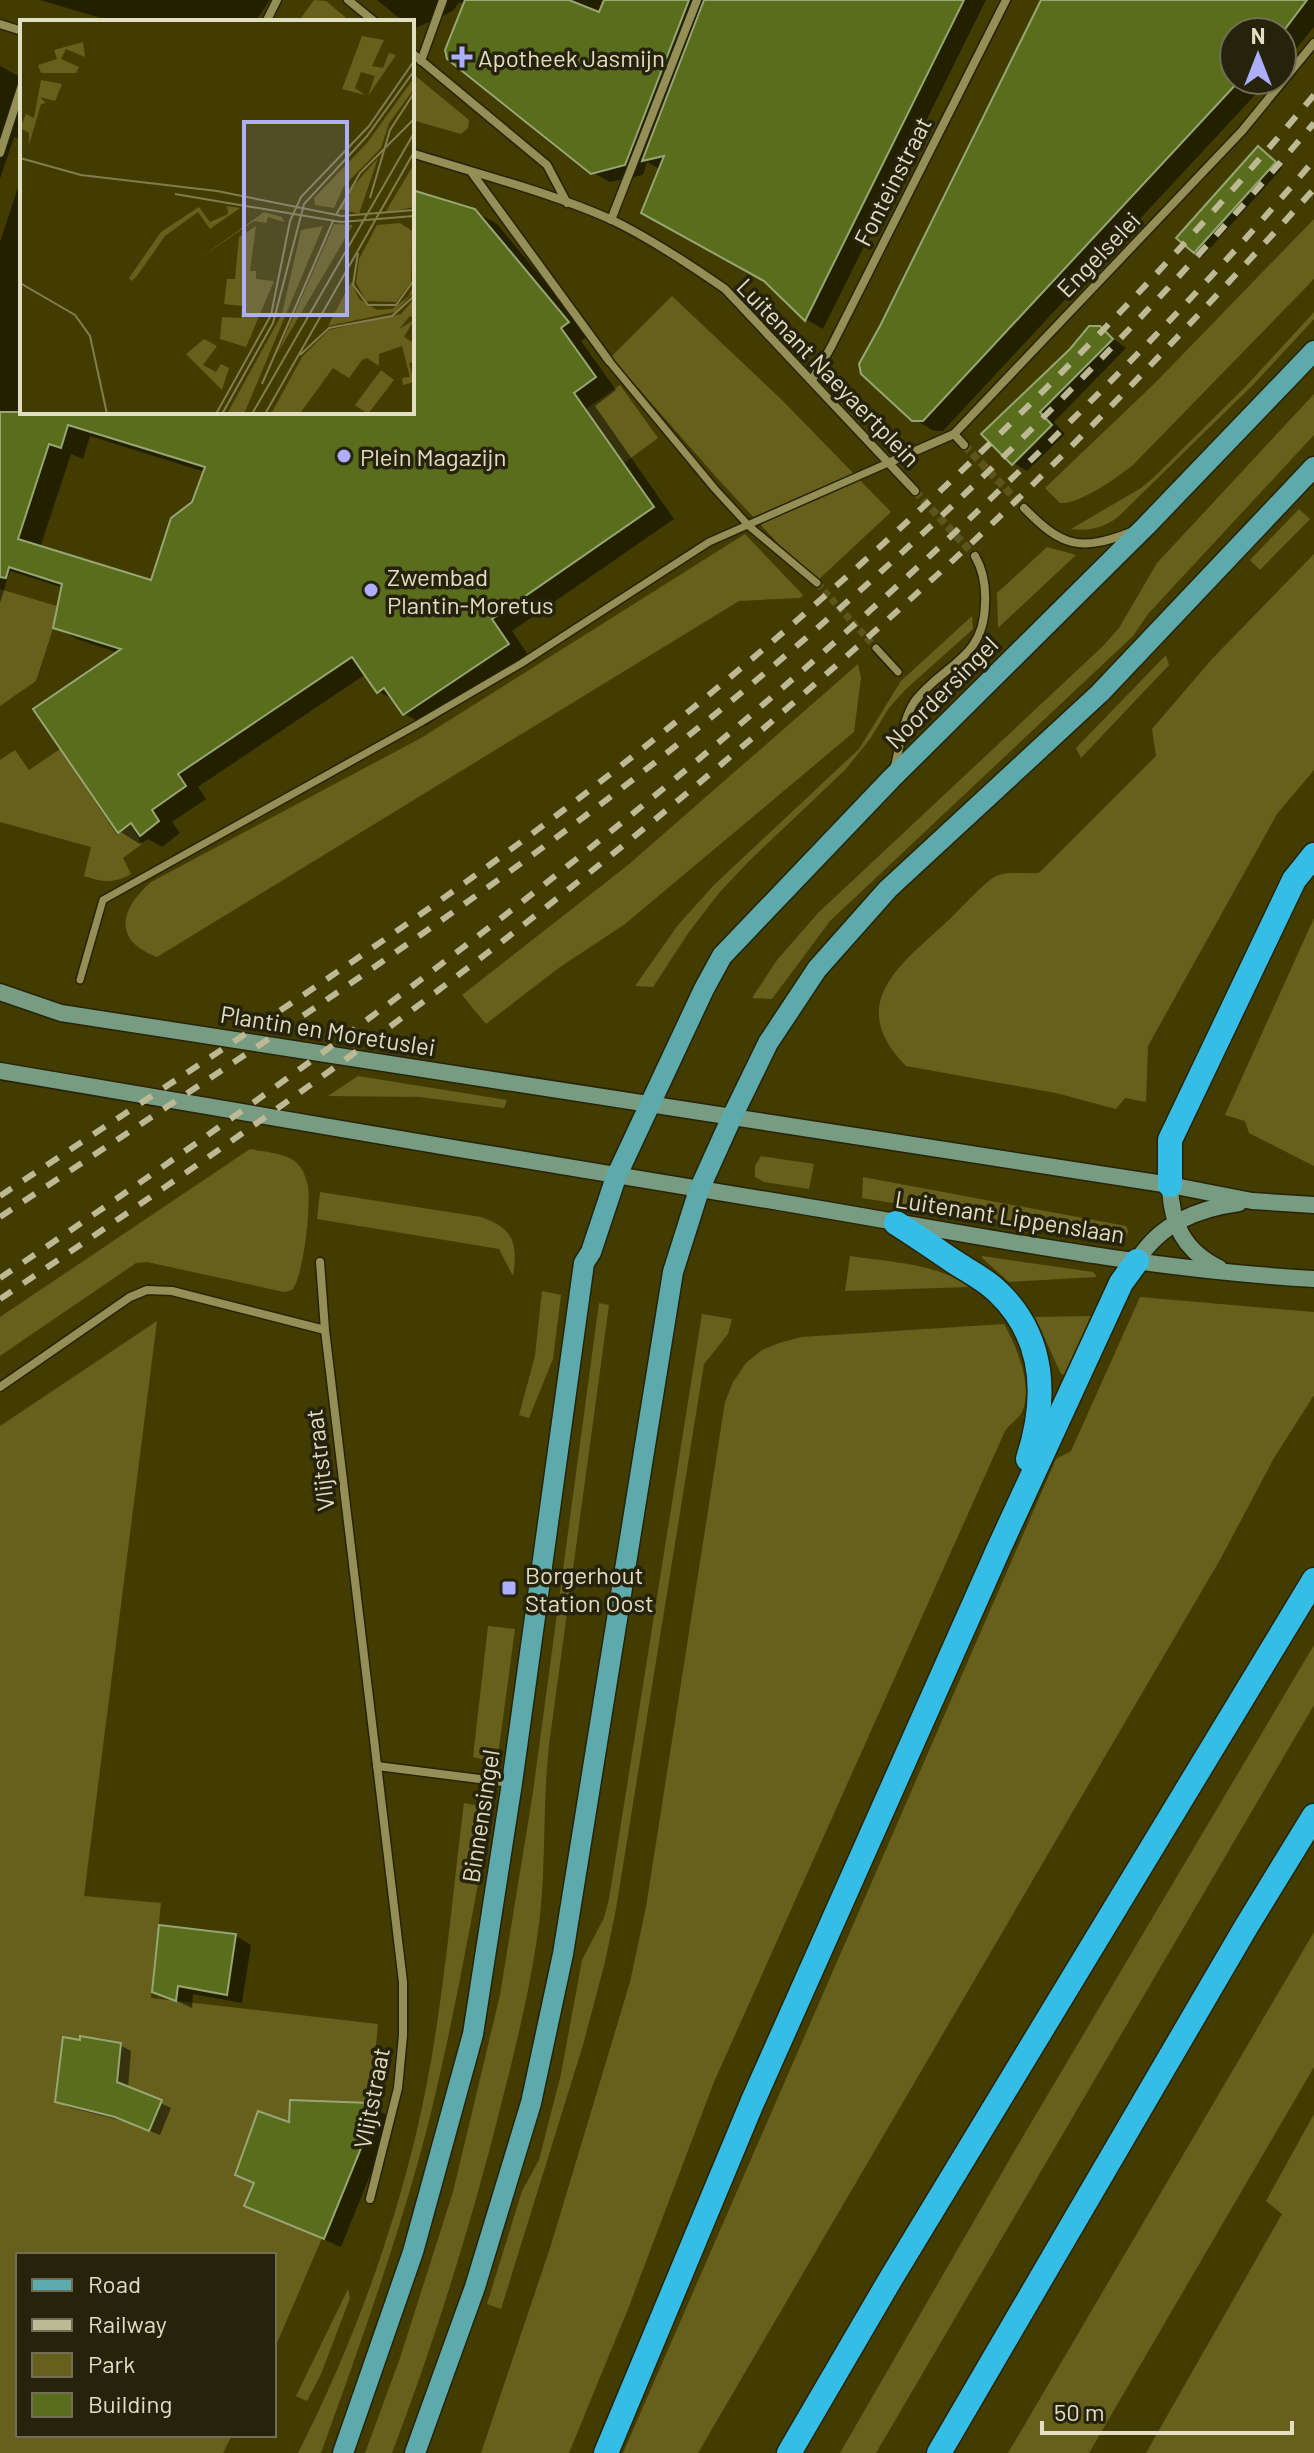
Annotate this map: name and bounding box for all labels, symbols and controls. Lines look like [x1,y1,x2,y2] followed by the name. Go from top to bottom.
[1218,16,1298,96] north arrow
[20,20,414,414] inset map
[1251,22,1265,48] text: N
[478,43,665,72] place label: Apotheek Jasmijn
[453,48,471,66] marker: Apotheek Jasmijn
[847,112,937,250] street label: Fonteinstraat
[1050,205,1146,303] street label: Engelselei
[731,272,927,472] street label: Luitenant Naeyaertplein
[360,442,507,471] place label: Plein Magazijn
[335,447,353,465] marker: Plein Magazijn
[387,562,554,619] place label: Zwembad Plantin-Moretus
[362,581,380,599] marker: Zwembad Plantin-Moretus
[879,630,1003,754] street label: Noordersingel
[219,999,437,1061] street label: Plantin en Moretuslei
[893,1184,1127,1248] street label: Luitenant Lippenslaan
[298,1407,340,1513] street label: Vlijtstraat
[525,1560,654,1617] place label: Borgerhout Station Oost
[500,1579,518,1597] marker: Borgerhout Station Oost
[455,1747,505,1885] street label: Binnensingel
[347,2045,395,2151] street label: Vlijtstraat
[16,2253,276,2437] legend
[88,2269,141,2298] text: Road
[88,2309,167,2338] text: Railway
[88,2349,135,2378] text: Park
[1042,2385,1292,2435] scale bar
[88,2389,172,2418] text: Building
[1054,2397,1105,2426] text: 50 m

